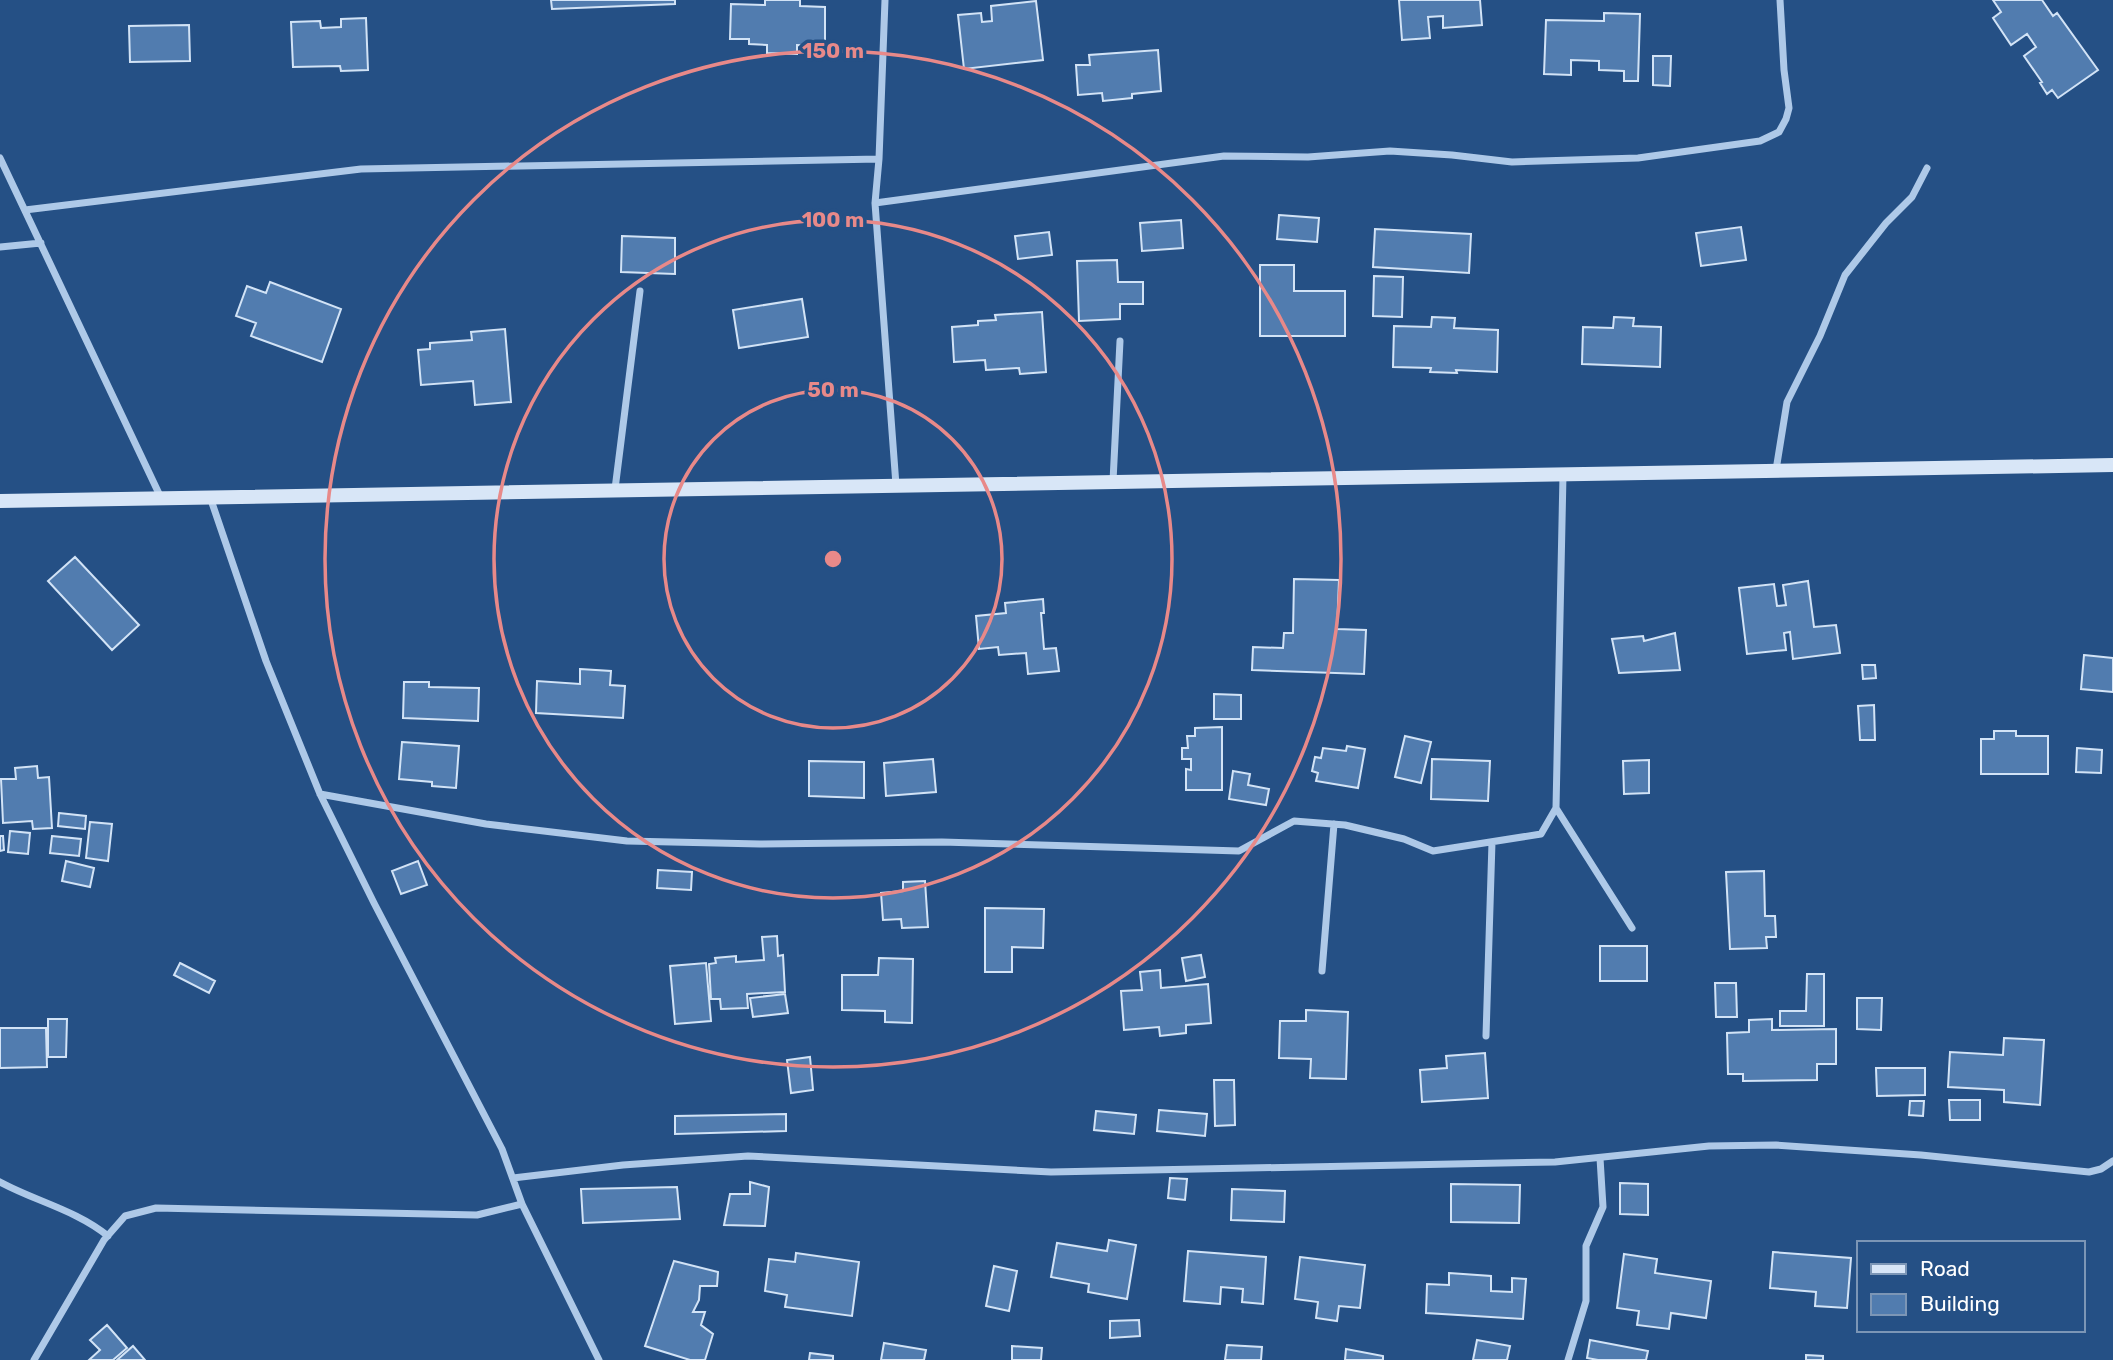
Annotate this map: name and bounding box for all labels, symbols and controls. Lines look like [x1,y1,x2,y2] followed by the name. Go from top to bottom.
[802,38,864,63] text: 150 m
[802,207,864,232] text: 100 m
[807,377,859,402] text: 50 m
[821,547,845,571] centre of rings
[1857,1241,2085,1332] legend
[1920,1256,1970,1281] text: Road
[1920,1291,2000,1316] text: Building

